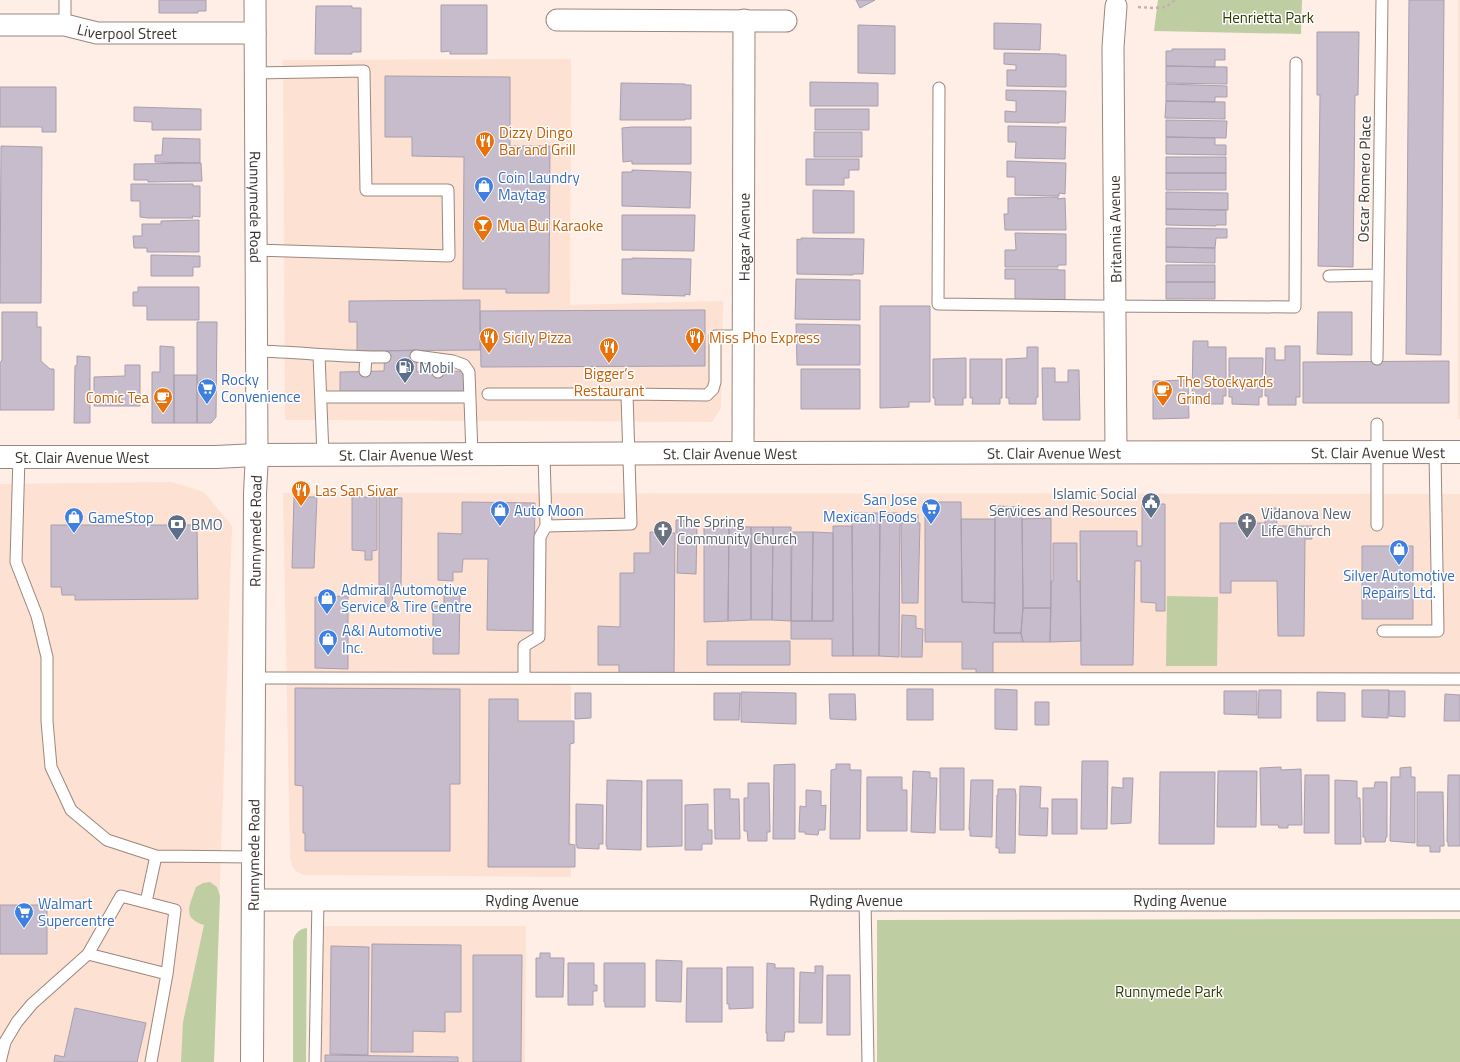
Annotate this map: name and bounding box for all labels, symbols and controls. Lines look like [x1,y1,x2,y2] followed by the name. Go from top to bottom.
[1222,6,1314,29] park label: Henrietta Park
[75,17,178,45] street label: Liverpool Street
[1351,115,1377,243] street label: Oscar Romero Place
[499,121,576,161] place label: Dizzy Dingo Bar and Grill
[474,130,496,158] restaurant icon: Dizzy Dingo Bar and Grill
[244,151,268,263] street label: Runnymede Road
[498,166,580,206] place label: Coin Laundry Maytag
[473,175,495,203] shop icon: Coin Laundry Maytag
[1103,175,1127,283] street label: Britannia Avenue
[732,193,755,281] street label: Hagar Avenue
[472,214,494,242] bar icon: Mua Bui Karaoke
[497,214,603,237] place label: Mua Bui Karaoke
[478,326,500,354] restaurant icon: Sicily Pizza
[503,326,572,349] place label: Sicily Pizza
[684,326,706,354] restaurant icon: Miss Pho Express
[709,326,820,349] place label: Miss Pho Express
[598,336,620,364] restaurant icon: Bigger’s Restaurant
[394,356,416,384] fuel station icon: Mobil
[419,356,454,379] place label: Mobil
[574,362,645,402] place label: Bigger’s Restaurant
[221,368,301,408] place label: Rocky Convenience
[1177,370,1273,410] place label: The Stockyards Grind
[196,377,218,405] supermarket icon: Rocky Convenience
[1152,379,1174,407] cafe icon: The Stockyards Grind
[86,386,149,409] place label: Comic Tea
[152,386,174,414] cafe icon: Comic Tea
[663,441,798,465] street label: St. Clair Avenue West
[987,441,1122,464] street label: St. Clair Avenue West
[1311,441,1446,464] street label: St. Clair Avenue West
[339,443,474,466] street label: St. Clair Avenue West
[15,446,150,469] street label: St. Clair Avenue West
[243,474,267,587] street label: Runnymede Road
[290,479,312,507] restaurant icon: Las San Sivar
[315,479,398,502] place label: Las San Sivar
[989,482,1137,522] place label: Islamic Social Services and Resources
[823,488,917,528] place label: San Jose Mexican Foods
[1140,491,1162,519] public building icon: Islamic Social Services and Resources
[920,497,942,525] supermarket icon: San Jose Mexican Foods
[489,499,511,527] shop icon: Auto Moon
[514,499,584,522] place label: Auto Moon
[1261,502,1351,542] place label: Vidanova New Life Church
[63,506,85,534] shop icon: GameStop
[88,506,154,529] place label: GameStop
[677,510,797,550] place label: The Spring Community Church
[1236,511,1258,539] church icon: Vidanova New Life Church
[166,513,188,541] bank icon: BMO
[191,513,223,536] place label: BMO
[652,519,674,547] church icon: The Spring Community Church
[1388,538,1410,566] shop icon: Silver Automotive Repairs Ltd.
[1343,564,1455,604] place label: Silver Automotive Repairs Ltd.
[341,578,472,618] place label: Admiral Automotive Service & Tire Centre
[316,587,338,615] shop icon: Admiral Automotive Service & Tire Centre
[342,619,442,659] place label: A&I Automotive Inc.
[317,628,339,656] shop icon: A&I Automotive Inc.
[241,799,265,911] street label: Runnymede Road
[485,889,579,912] street label: Ryding Avenue
[809,889,903,912] street label: Ryding Avenue
[1133,889,1227,912] street label: Ryding Avenue
[38,892,115,932] place label: Walmart Supercentre
[13,901,35,929] supermarket icon: Walmart Supercentre
[1115,980,1223,1003] park label: Runnymede Park

